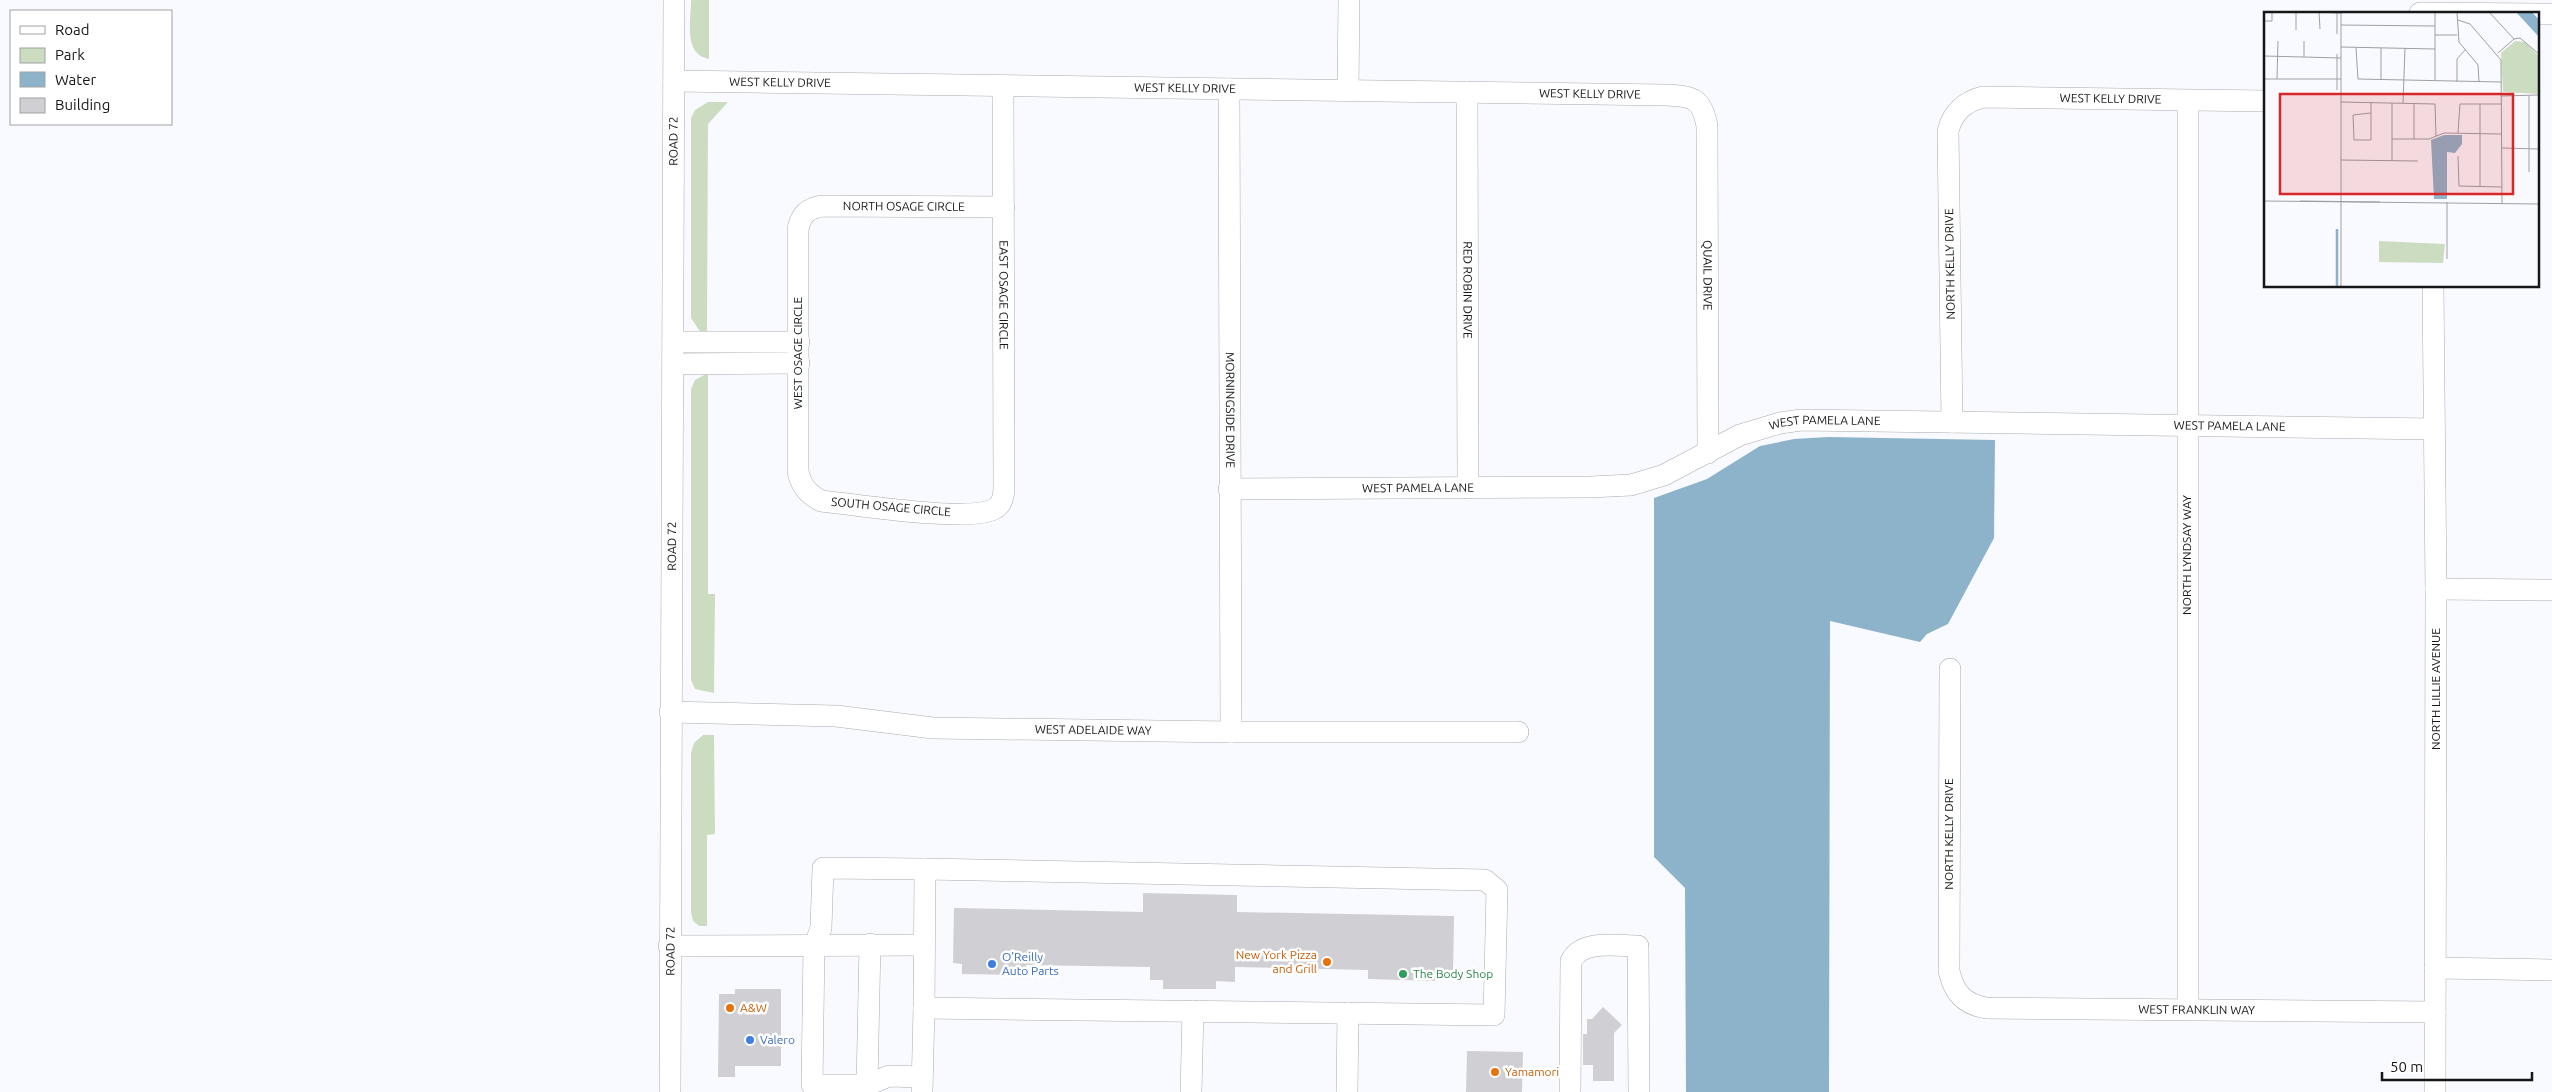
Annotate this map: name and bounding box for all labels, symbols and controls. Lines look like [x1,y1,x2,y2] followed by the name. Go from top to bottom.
[10,10,172,125] legend
[2264,12,2540,288] inset map
[55,21,90,38] text: Road
[55,46,85,63] text: Park
[55,71,96,88] text: Water
[729,75,831,89] street label: WEST KELLY DRIVE
[1134,81,1236,95] street label: WEST KELLY DRIVE
[1539,86,1641,101] street label: WEST KELLY DRIVE
[2060,91,2162,106] street label: WEST KELLY DRIVE
[55,96,110,113] text: Building
[666,116,680,166] street label: ROAD 72
[843,199,965,213] street label: NORTH OSAGE CIRCLE
[1942,208,1957,320] street label: NORTH KELLY DRIVE
[997,240,1011,350] street label: EAST OSAGE CIRCLE
[1701,240,1715,311] street label: QUAIL DRIVE
[1461,241,1475,339] street label: RED ROBIN DRIVE
[791,297,804,409] street label: WEST OSAGE CIRCLE
[1224,352,1237,468] street label: MORNINGSIDE DRIVE
[1767,413,1881,432] street label: WEST PAMELA LANE
[2174,418,2286,433] street label: WEST PAMELA LANE
[1362,481,1474,494] street label: WEST PAMELA LANE
[831,495,952,518] street label: SOUTH OSAGE CIRCLE
[2180,495,2193,615] street label: NORTH LYNDSAY WAY
[665,521,678,571] street label: ROAD 72
[2429,628,2442,750] street label: NORTH LILLIE AVENUE
[1035,722,1152,737] street label: WEST ADELAIDE WAY
[1942,778,1955,890] street label: NORTH KELLY DRIVE
[663,926,677,976] street label: ROAD 72
[1236,948,1317,975] place label: New York Pizza and Grill
[1002,950,1059,977] place label: O'Reilly Auto Parts
[1321,956,1333,968] marker: New York Pizza and Grill
[986,958,998,970] marker: O'Reilly Auto Parts
[1413,967,1493,980] place label: The Body Shop
[1397,968,1409,980] marker: The Body Shop
[740,1001,767,1014] place label: A&W
[724,1002,736,1014] marker: A&W
[2138,1002,2255,1016] street label: WEST FRANKLIN WAY
[760,1033,795,1046] place label: Valero
[744,1034,756,1046] marker: Valero
[2382,1050,2532,1082] scale bar
[2390,1058,2423,1075] text: 50 m
[1505,1065,1559,1078] place label: Yamamori
[1489,1066,1501,1078] marker: Yamamori

